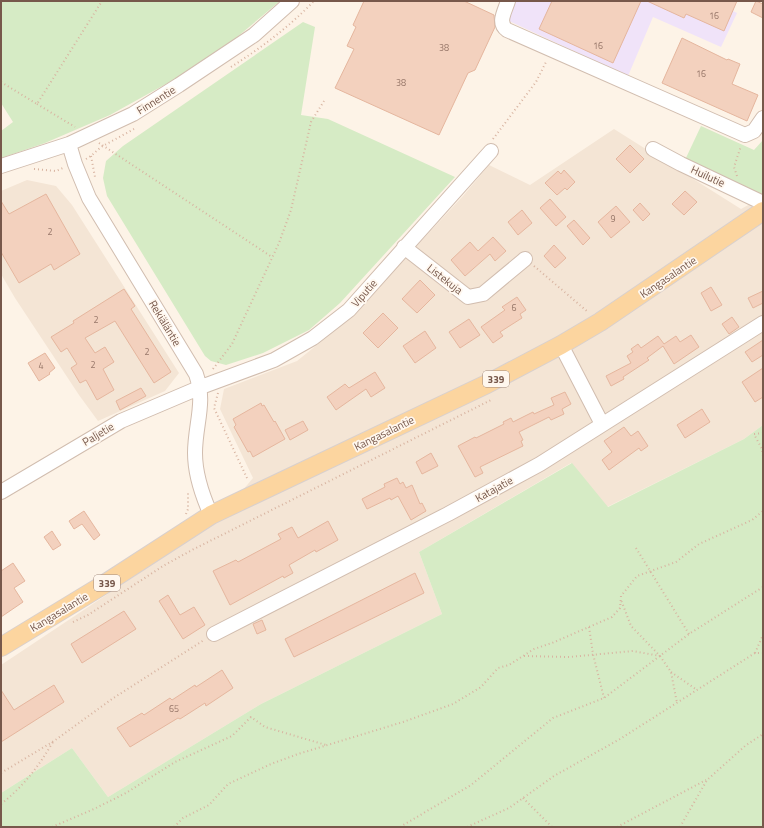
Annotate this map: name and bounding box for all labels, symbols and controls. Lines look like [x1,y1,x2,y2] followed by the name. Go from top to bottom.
[709,9,719,22] house number: 16
[593,39,603,52] house number: 16
[439,41,449,54] house number: 38
[696,67,706,80] house number: 16
[396,76,406,89] house number: 38
[133,82,179,118] street label: Finnentie
[688,161,728,191] street label: Huilutie
[610,212,616,225] house number: 9
[47,225,53,238] house number: 2
[636,252,700,302] street label: Kangasalantie
[424,260,467,298] street label: Listekuja
[347,275,381,310] street label: Viputie
[145,297,185,349] street label: Rekiäläntie
[511,301,517,314] house number: 6
[93,313,99,326] house number: 2
[144,345,150,358] house number: 2
[90,358,96,371] house number: 2
[38,359,44,372] house number: 4
[483,371,509,387] road number: 339
[351,411,417,454] street label: Kangasalantie
[79,418,117,450] street label: Paljetie
[472,472,516,506] street label: Katajatie
[94,575,120,591] road number: 339
[27,588,91,636] street label: Kangasalantie
[169,702,179,715] house number: 65

